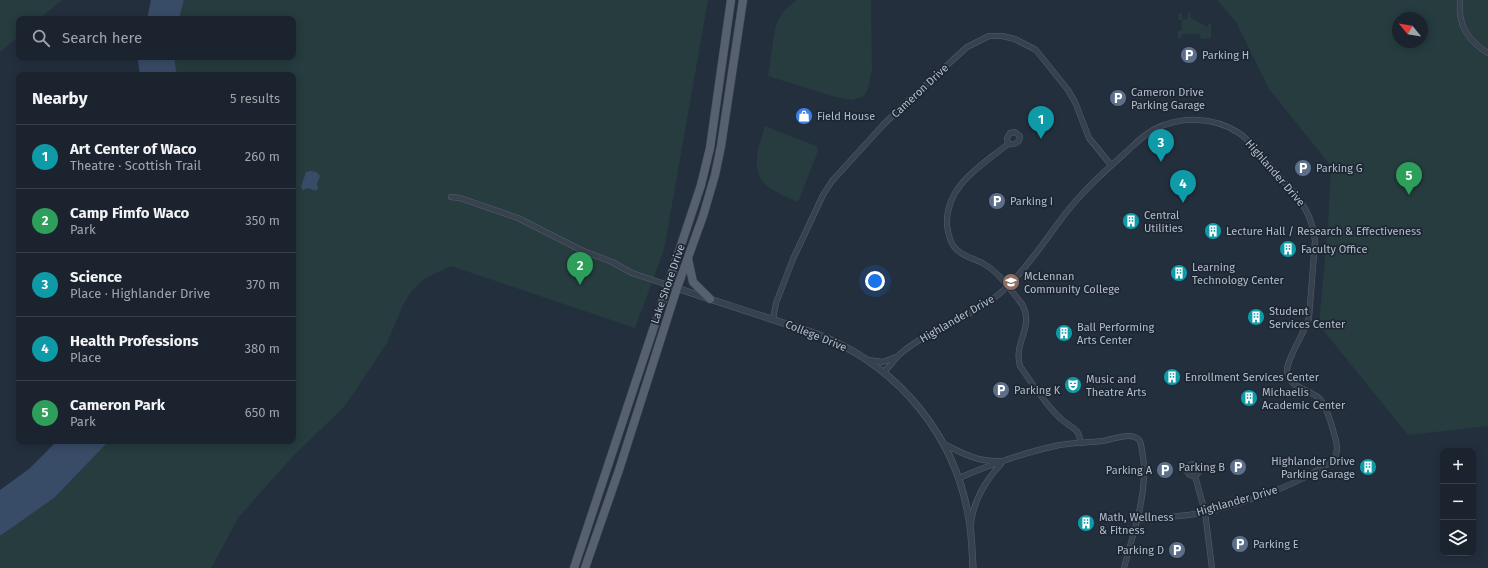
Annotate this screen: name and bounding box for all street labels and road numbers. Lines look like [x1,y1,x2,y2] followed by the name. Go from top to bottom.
[889,61,951,121] street label: Cameron Drive
[1243,137,1307,209] street label: Highlander Drive
[648,243,688,325] street label: Lake Shore Drive
[917,292,997,346] street label: Highlander Drive
[783,318,849,354] street label: College Drive
[1195,483,1279,519] street label: Highlander Drive

